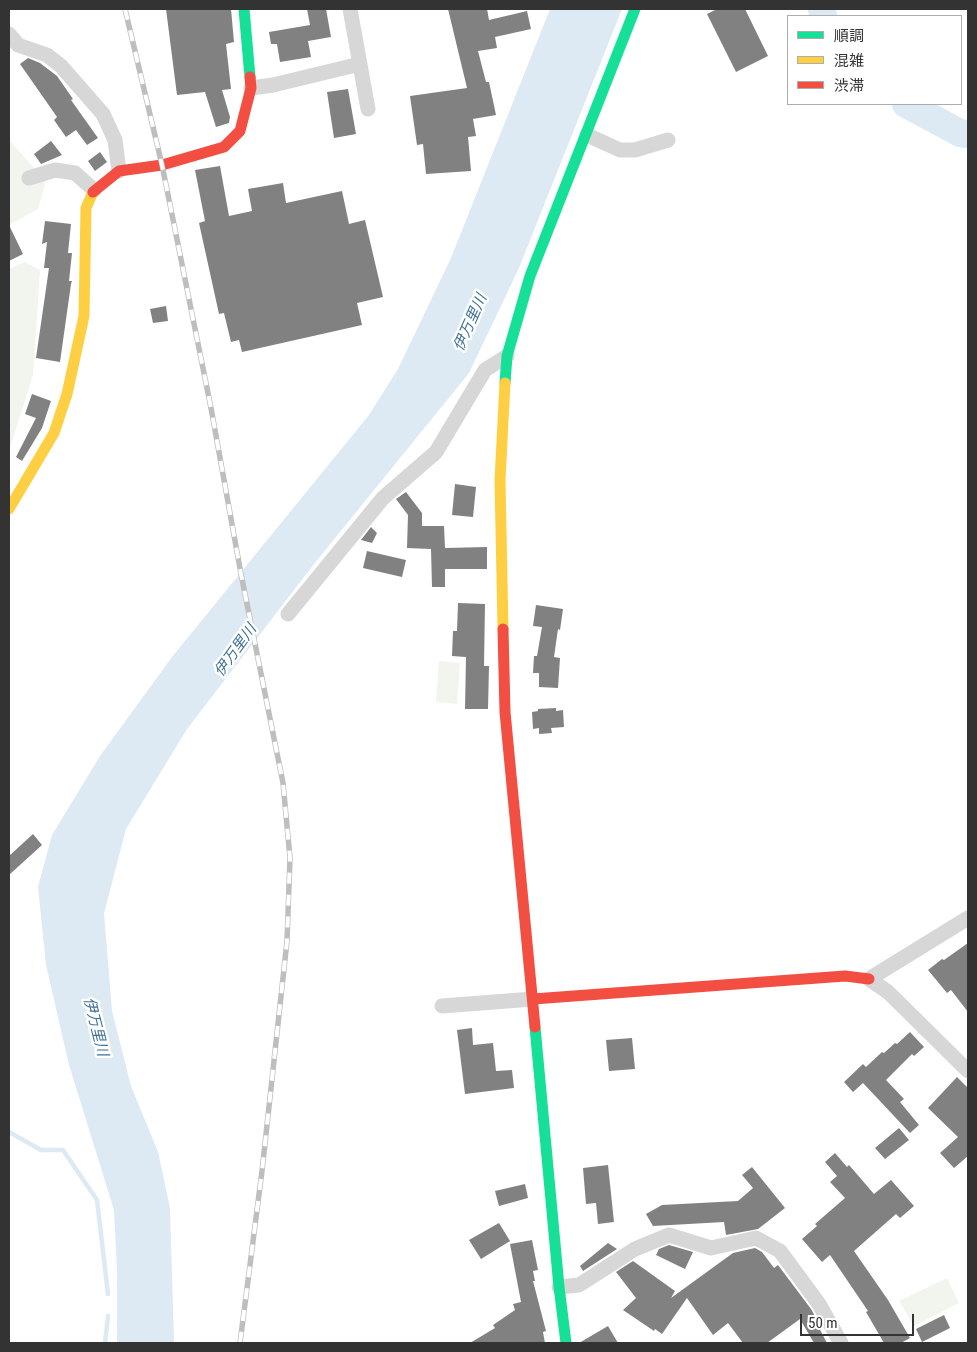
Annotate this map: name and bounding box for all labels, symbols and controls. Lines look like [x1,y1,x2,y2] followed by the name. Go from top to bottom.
[787,15,962,105] legend
[834,27,864,45] text: 順調
[834,52,864,70] text: 混雑
[834,77,864,95] text: 渋滞
[451,292,491,354] water label: 伊万里川
[211,621,261,681] water label: 伊万里川
[79,996,111,1058] water label: 伊万里川
[802,1304,916,1336] scale bar
[808,1314,838,1332] text: 50 m

